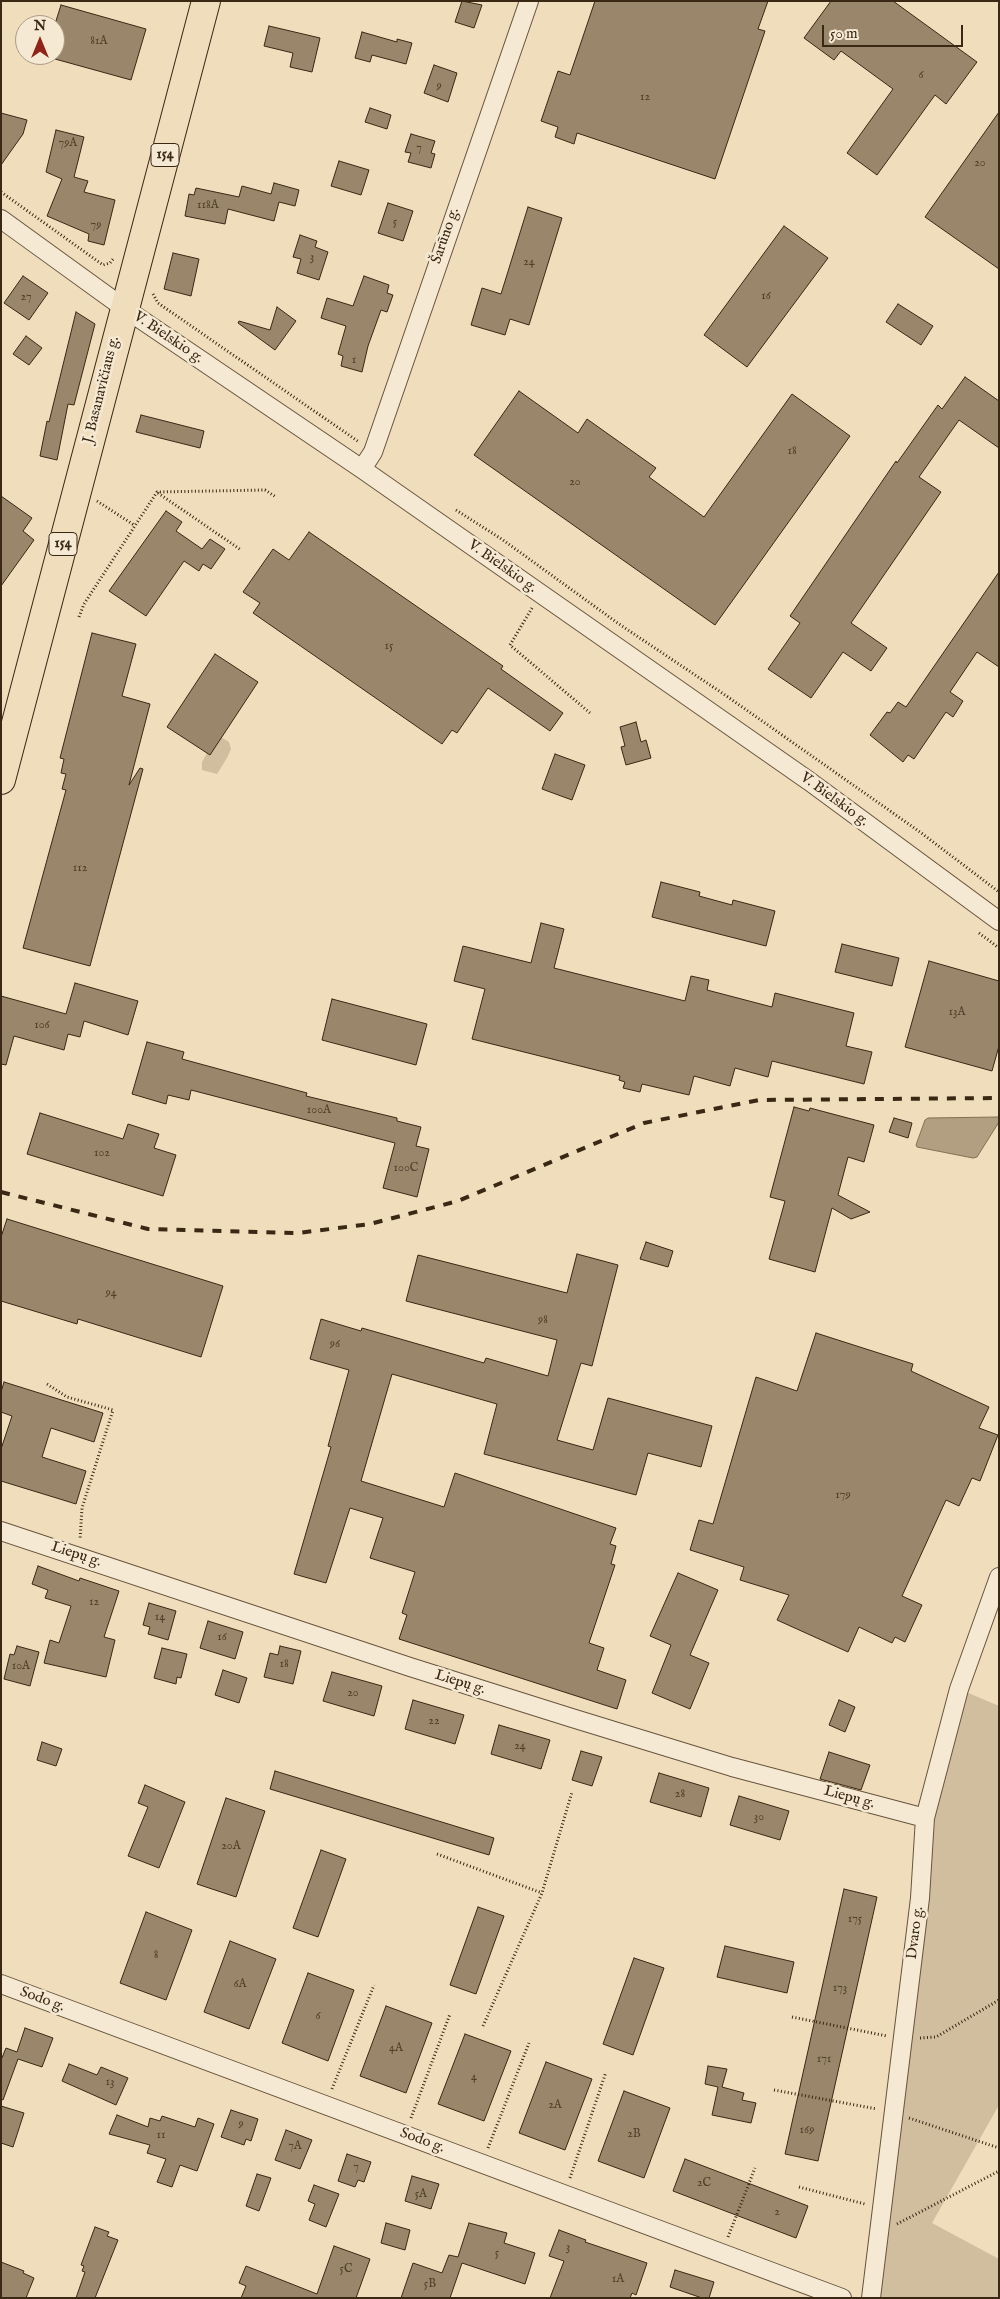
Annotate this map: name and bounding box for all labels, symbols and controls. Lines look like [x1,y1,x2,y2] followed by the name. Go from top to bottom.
[15,15,65,65] north arrow
[825,15,966,47] scale bar
[34,17,46,35] text: N
[830,24,858,43] text: 50 m
[90,35,108,49] house number: 81A
[918,69,924,83] house number: 6
[436,80,442,94] house number: 9
[640,91,650,105] house number: 12
[59,137,77,151] house number: 79A
[416,142,422,156] house number: 7
[151,144,179,166] road number: 154
[974,157,986,171] house number: 20
[197,199,219,213] house number: 118A
[428,206,464,266] street label: Šarūno g.
[393,216,397,230] house number: 5
[91,219,101,233] house number: 79
[310,251,314,265] house number: 3
[523,256,535,270] house number: 24
[761,290,771,304] house number: 16
[20,291,32,305] house number: 27
[130,308,206,368] street label: V. Bielskio g.
[80,335,124,445] street label: J. Basanavičiaus g.
[352,354,356,368] house number: 1
[787,445,797,459] house number: 18
[569,476,581,490] house number: 20
[49,532,77,556] road number: 154
[464,537,540,597] street label: V. Bielskio g.
[385,640,393,654] house number: 15
[796,769,872,831] street label: V. Bielskio g.
[73,862,87,876] house number: 112
[948,1006,966,1020] house number: 13A
[34,1019,50,1033] house number: 106
[307,1104,331,1118] house number: 100A
[94,1147,110,1161] house number: 102
[394,1162,418,1176] house number: 100C
[105,1287,117,1301] house number: 94
[538,1314,548,1328] house number: 98
[330,1338,340,1352] house number: 96
[835,1489,851,1503] house number: 179
[49,1538,103,1572] street label: Liepų g.
[89,1596,99,1610] house number: 12
[155,1611,165,1625] house number: 14
[217,1631,227,1645] house number: 16
[279,1658,289,1672] house number: 18
[12,1660,30,1674] house number: 10A
[433,1667,487,1699] street label: Liepų g.
[347,1687,359,1701] house number: 20
[428,1715,440,1729] house number: 22
[514,1740,526,1754] house number: 24
[822,1783,876,1813] street label: Liepų g.
[675,1788,685,1802] house number: 28
[754,1811,764,1825] house number: 30
[221,1840,241,1854] house number: 20A
[904,1905,928,1961] street label: Dvaro g.
[848,1913,862,1927] house number: 175
[154,1949,158,1963] house number: 8
[233,1978,247,1992] house number: 6A
[833,1982,847,1996] house number: 173
[17,1984,67,2016] street label: Sodo g.
[315,2010,321,2024] house number: 6
[389,2042,403,2056] house number: 4A
[817,2053,831,2067] house number: 171
[471,2071,477,2085] house number: 4
[106,2076,114,2090] house number: 13
[548,2099,562,2113] house number: 2A
[238,2118,244,2132] house number: 9
[800,2124,814,2138] house number: 169
[397,2125,447,2157] street label: Sodo g.
[627,2128,641,2142] house number: 2B
[157,2129,165,2143] house number: 11
[288,2140,302,2154] house number: 7A
[353,2161,359,2175] house number: 7
[697,2177,711,2191] house number: 2C
[415,2188,427,2202] house number: 5A
[774,2206,780,2220] house number: 2
[566,2241,570,2255] house number: 3
[495,2247,499,2261] house number: 5
[340,2263,352,2277] house number: 5C
[612,2273,624,2287] house number: 1A
[424,2278,436,2292] house number: 5B

